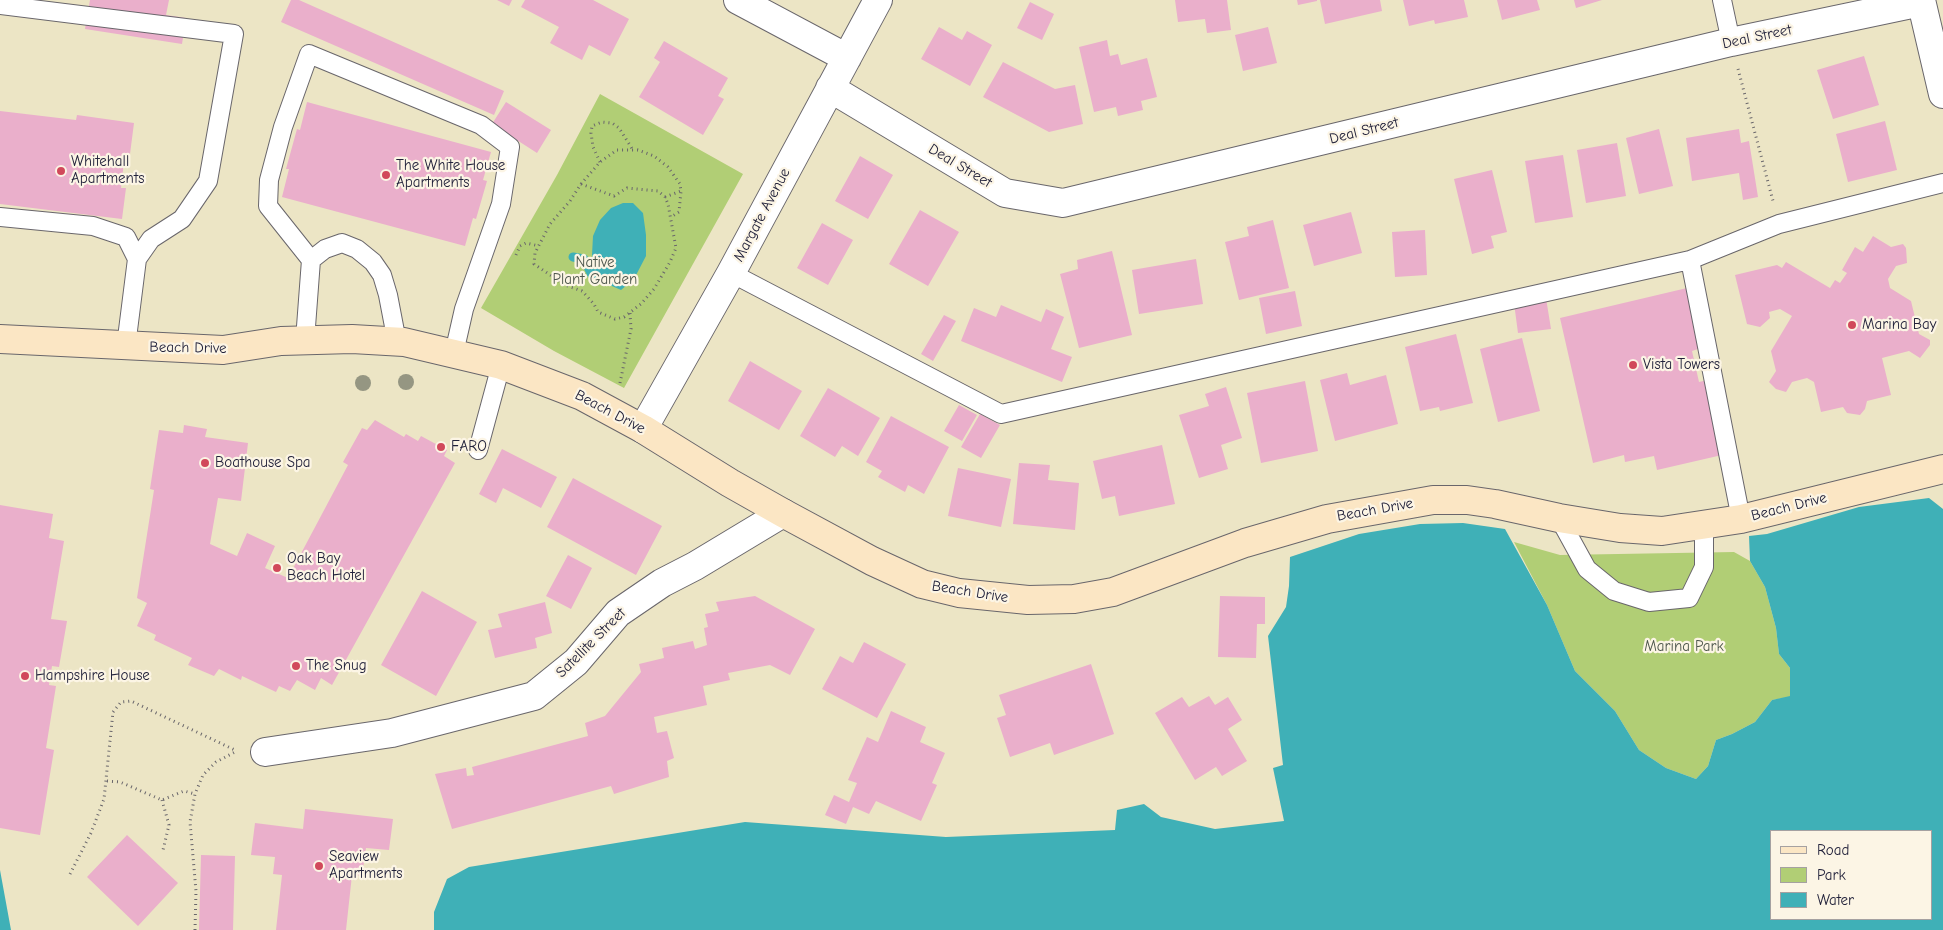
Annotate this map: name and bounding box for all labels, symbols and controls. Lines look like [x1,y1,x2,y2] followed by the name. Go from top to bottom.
[1721,21,1793,53] street label: Deal Street
[1328,114,1400,148] street label: Deal Street
[925,140,995,192] street label: Deal Street
[71,153,144,188] place label: Whitehall Apartments
[396,157,505,192] place label: The White House Apartments
[55,165,67,177] marker: Whitehall Apartments
[730,165,794,265] street label: Margate Avenue
[380,169,392,181] marker: The White House Apartments
[553,254,637,289] park label: Native Plant Garden
[1862,316,1936,334] place label: Marina Bay
[1846,319,1858,331] marker: Marina Bay
[149,338,227,358] street label: Beach Drive
[1643,356,1720,374] place label: Vista Towers
[1627,359,1639,371] marker: Vista Towers
[572,386,648,438] street label: Beach Drive
[451,438,487,456] place label: FARO
[435,441,447,453] marker: FARO
[215,454,311,472] place label: Boathouse Spa
[199,457,211,469] marker: Boathouse Spa
[1749,489,1829,525] street label: Beach Drive
[1335,494,1415,526] street label: Beach Drive
[287,550,365,585] place label: Oak Bay Beach Hotel
[271,562,283,574] marker: Oak Bay Beach Hotel
[931,577,1009,607] street label: Beach Drive
[552,604,630,682] street label: Satellite Street
[1644,638,1724,656] park label: Marina Park
[306,657,367,675] place label: The Snug
[290,660,302,672] marker: The Snug
[35,667,150,685] place label: Hampshire House
[19,670,31,682] marker: Hampshire House
[1770,830,1933,920] legend
[1817,841,1849,859] text: Road
[329,848,402,883] place label: Seaview Apartments
[313,860,325,872] marker: Seaview Apartments
[1817,866,1846,884] text: Park
[1817,891,1854,909] text: Water

